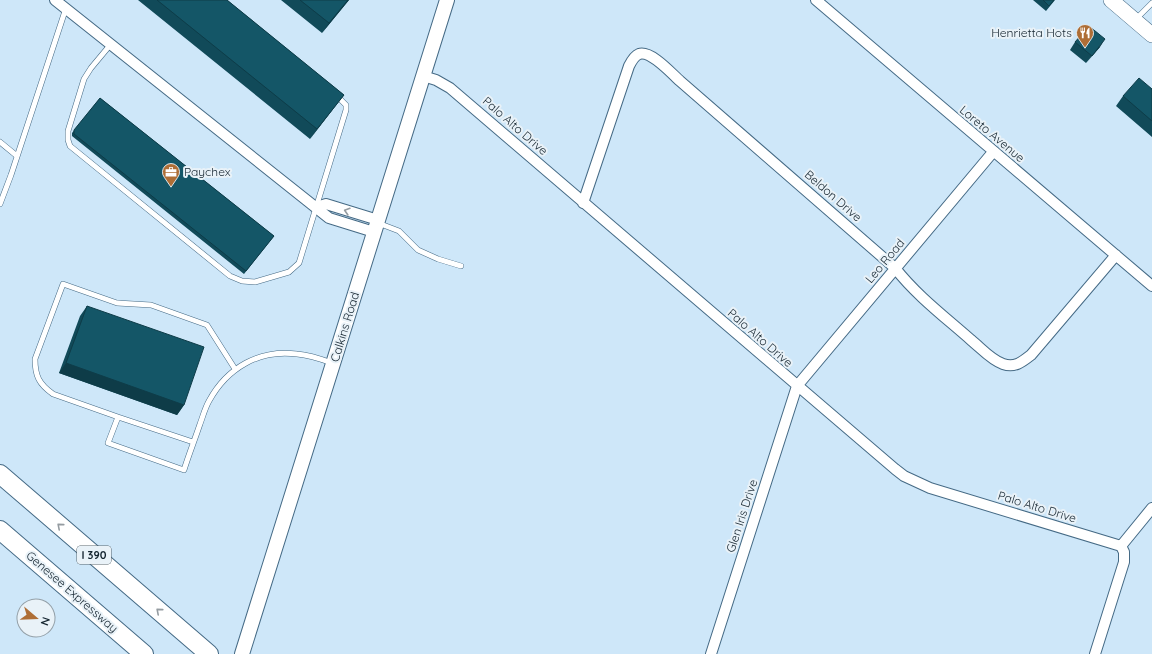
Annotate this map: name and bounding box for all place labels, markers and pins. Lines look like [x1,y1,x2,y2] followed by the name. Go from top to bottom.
[1075,23,1095,48] restaurant icon: Henrietta Hots
[991,25,1072,40] place label: Henrietta Hots
[161,162,181,187] office icon: Paychex
[184,164,231,179] place label: Paychex

